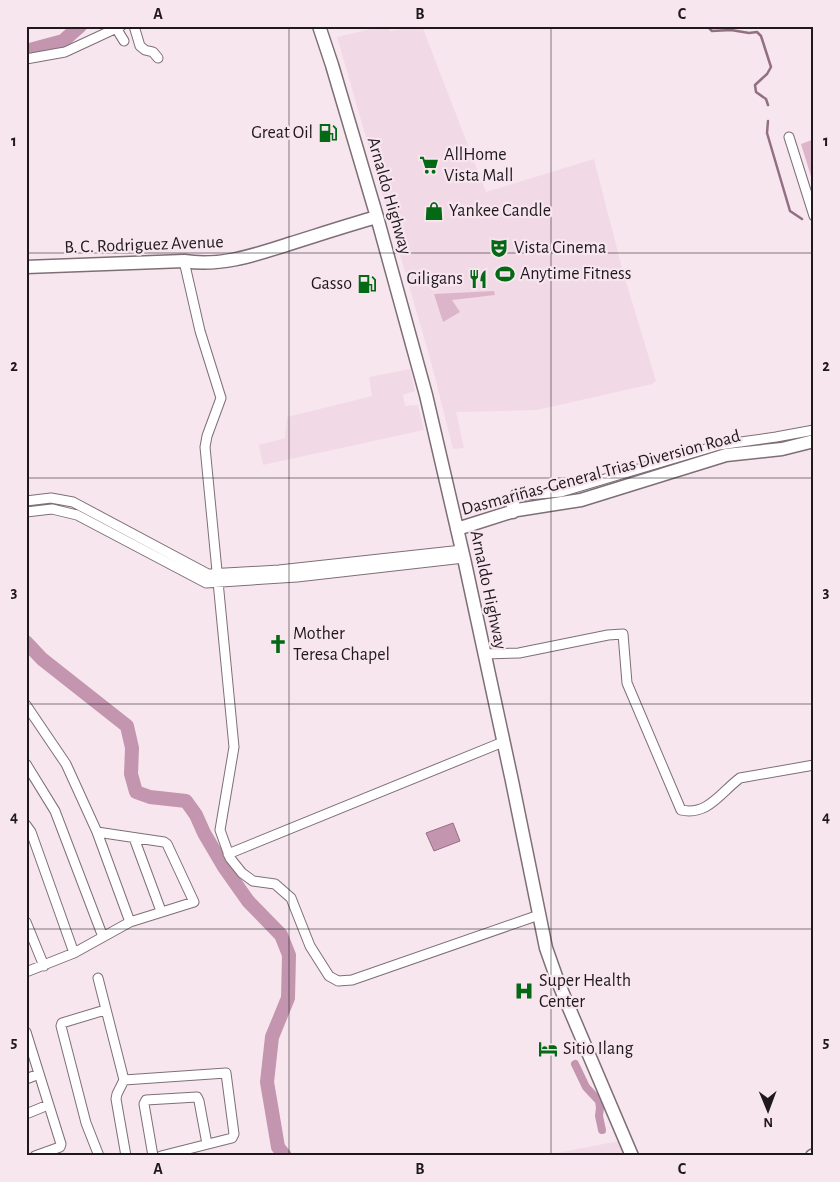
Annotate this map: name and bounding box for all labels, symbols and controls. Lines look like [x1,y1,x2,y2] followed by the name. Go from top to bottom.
[153,6,163,22] text: A
[415,6,425,22] text: B
[678,6,687,22] text: C
[317,122,339,144] fuel station icon: Great Oil
[251,124,313,142] place label: Great Oil
[11,133,17,149] text: 1
[823,133,829,149] text: 1
[364,135,414,257] street label: Arnaldo Highway
[444,146,513,185] place label: AllHome Vista Mall
[418,154,440,176] supermarket icon: AllHome Vista Mall
[423,200,445,222] shop icon: Yankee Candle
[449,202,551,220] place label: Yankee Candle
[64,233,224,257] street label: B. C. Rodriguez Avenue
[488,237,510,259] theatre icon: Vista Cinema
[514,239,606,257] place label: Vista Cinema
[494,263,516,285] sports icon: Anytime Fitness
[520,265,631,283] place label: Anytime Fitness
[467,268,489,290] restaurant icon: Giligans
[406,270,463,288] place label: Giligans
[356,273,378,295] fuel station icon: Gasso
[311,275,352,293] place label: Gasso
[10,358,18,374] text: 2
[822,358,830,374] text: 2
[460,427,742,519] street label: Dasmariñas-General Trias Diversion Road
[467,529,509,651] street label: Arnaldo Highway
[11,584,18,600] text: 3
[823,584,830,600] text: 3
[293,625,390,664] place label: Mother Teresa Chapel
[267,633,289,655] church icon: Mother Teresa Chapel
[10,809,18,825] text: 4
[822,809,830,825] text: 4
[539,972,631,1011] place label: Super Health Center
[513,980,535,1002] hospital icon: Super Health Center
[11,1034,18,1050] text: 5
[823,1034,830,1050] text: 5
[537,1038,559,1060] hotel icon: Sitio Ilang
[563,1040,633,1058] place label: Sitio Ilang
[742,1084,792,1134] north arrow
[763,1115,773,1129] text: N
[153,1161,163,1177] text: A
[415,1161,425,1177] text: B
[678,1161,687,1177] text: C

